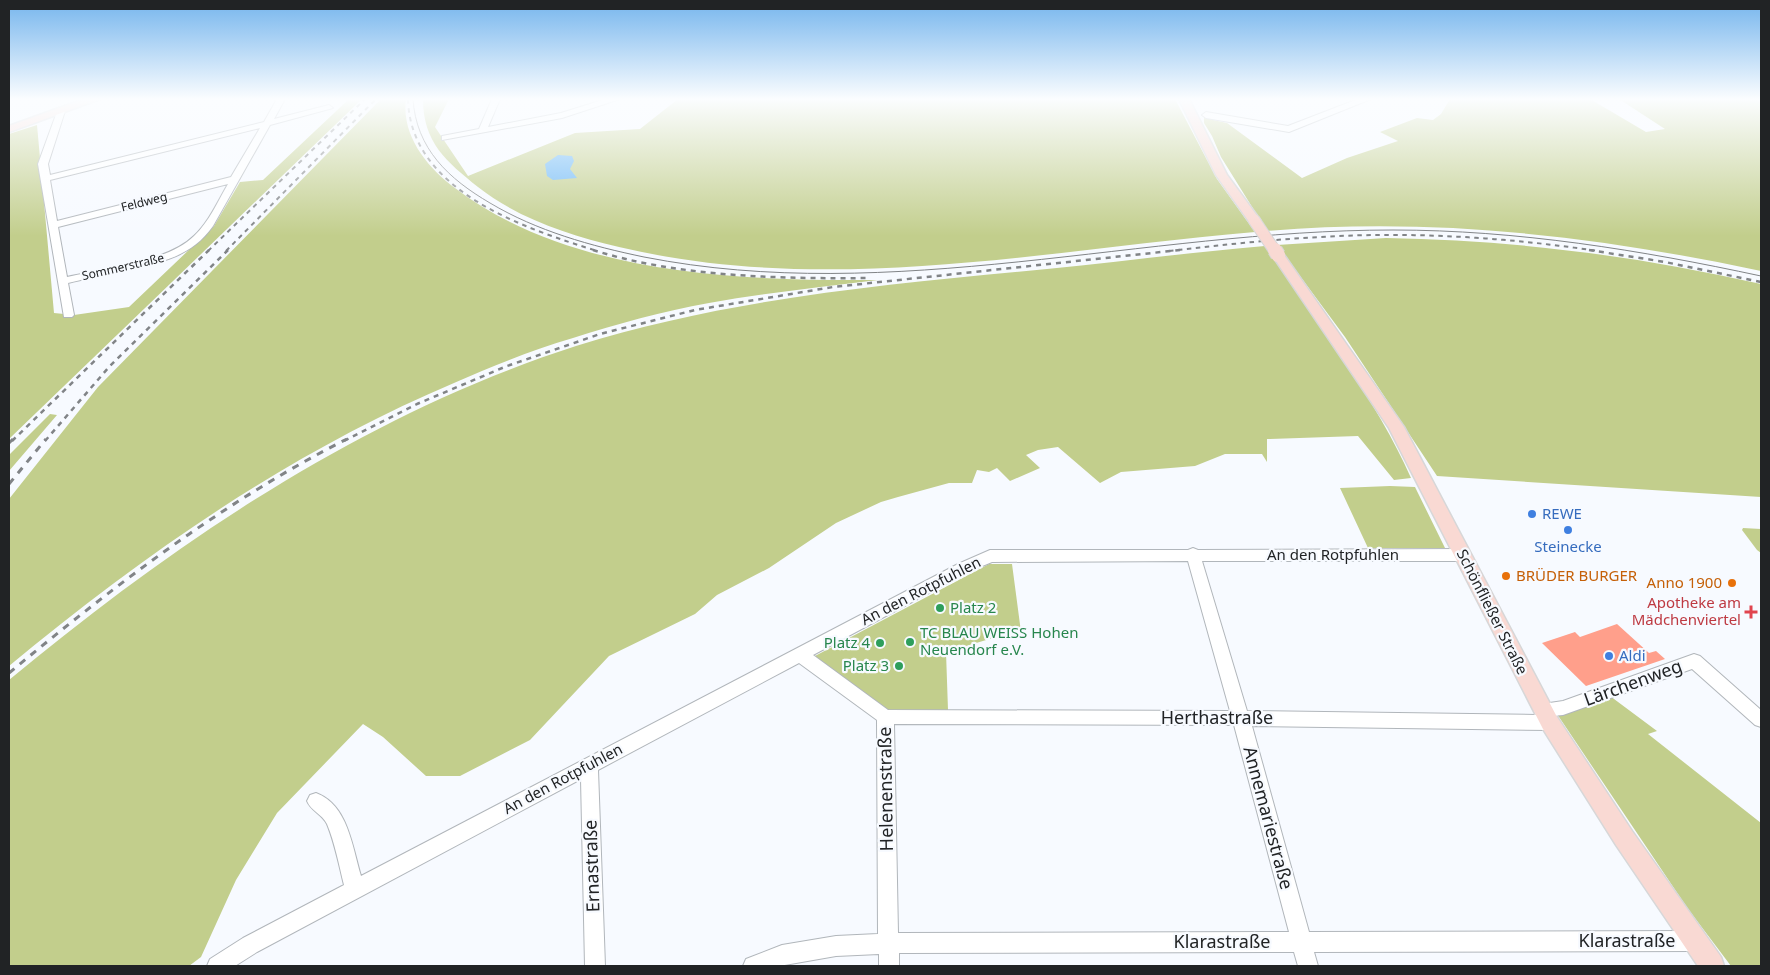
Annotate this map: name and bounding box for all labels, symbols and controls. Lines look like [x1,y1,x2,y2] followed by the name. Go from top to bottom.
[119,188,169,215] street label: Feldweg
[80,249,166,284] street label: Sommerstraße
[1542,503,1582,523] place label: REWE
[1526,508,1538,520] marker: REWE
[1562,524,1574,536] marker: Steinecke
[1534,536,1602,556] place label: Steinecke
[1267,544,1399,564] street label: An den Rotpfuhlen
[1453,545,1533,678] street label: Schönfließer Straße
[857,551,984,629] street label: An den Rotpfuhlen
[1516,565,1638,585] place label: BRÜDER BURGER
[1500,570,1512,582] marker: BRÜDER BURGER
[1647,572,1722,592] place label: Anno 1900
[1726,577,1738,589] marker: Anno 1900
[1632,592,1741,629] place label: Apotheke am Mädchenviertel
[950,597,996,617] place label: Platz 2
[934,602,946,614] marker: Platz 2
[1745,606,1757,618] marker: Apotheke am Mädchenviertel
[920,622,1078,659] place label: TC BLAU WEISS Hohen Neuendorf e.V.
[824,632,870,652] place label: Platz 4
[904,636,916,648] marker: TC BLAU WEISS Hohen Neuendorf e.V.
[874,637,886,649] marker: Platz 4
[1619,645,1646,665] place label: Aldi
[1603,650,1615,662] marker: Aldi
[1580,653,1685,711] street label: Lärchenweg
[843,655,889,675] place label: Platz 3
[893,660,905,672] marker: Platz 3
[1161,705,1273,729] street label: Herthastraße
[872,727,898,851] street label: Helenenstraße
[500,738,625,818] street label: An den Rotpfuhlen
[1238,744,1300,892] street label: Annemariestraße
[577,819,605,913] street label: Ernastraße
[1579,928,1675,952] street label: Klarastraße
[1174,929,1270,953] street label: Klarastraße

